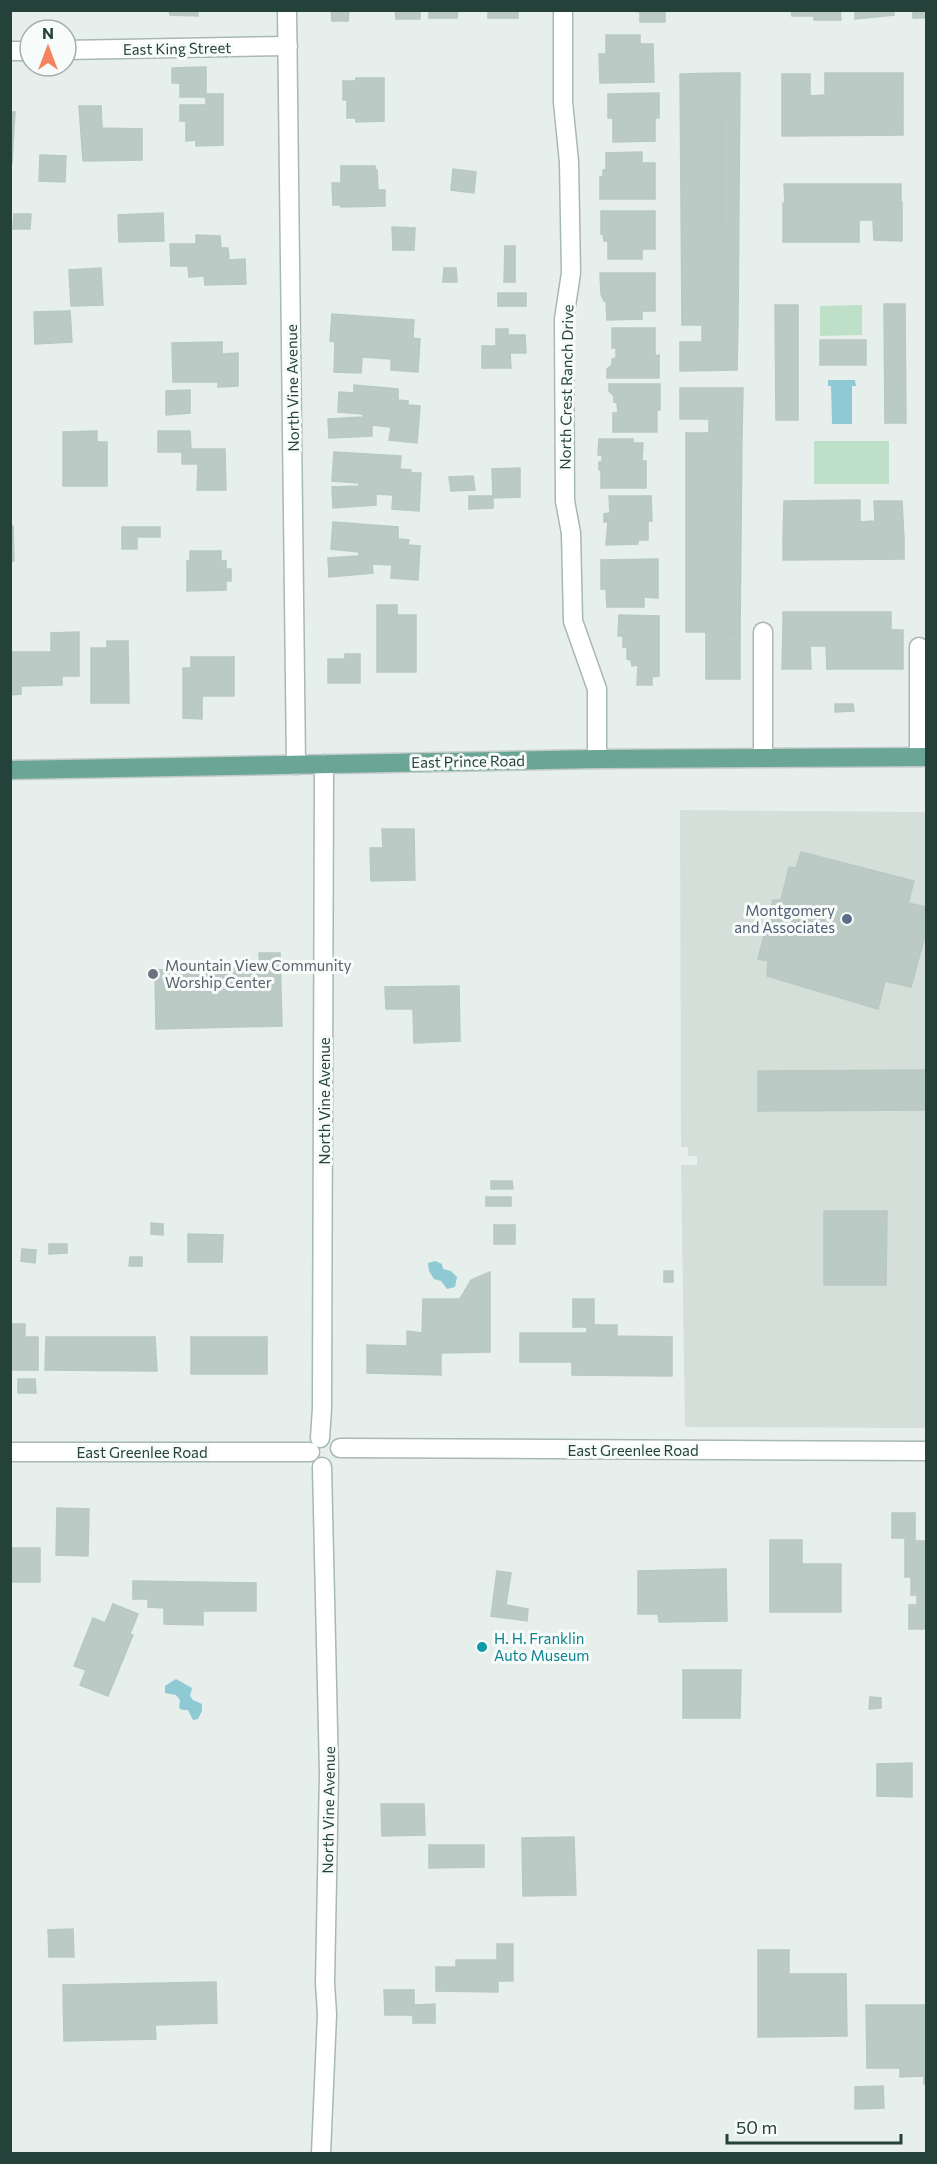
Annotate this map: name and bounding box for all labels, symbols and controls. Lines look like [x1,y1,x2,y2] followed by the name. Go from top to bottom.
[18,18,78,78] north arrow
[42,23,54,42] text: N
[123,38,231,58] street label: East King Street
[556,304,576,470] street label: North Crest Ranch Drive
[282,324,302,452] street label: North Vine Avenue
[411,751,525,771] street label: East Prince Road
[734,901,835,936] place label: Montgomery and Associates
[840,912,854,926] marker: Montgomery and Associates
[165,956,352,991] place label: Mountain View Community Worship Center
[146,967,160,981] marker: Mountain View Community Worship Center
[315,1037,333,1165] street label: North Vine Avenue
[567,1441,699,1459] street label: East Greenlee Road
[76,1443,208,1461] street label: East Greenlee Road
[494,1629,589,1664] place label: H. H. Franklin Auto Museum
[475,1640,489,1654] marker: H. H. Franklin Auto Museum
[318,1746,338,1874] street label: North Vine Avenue
[727,2107,901,2145] scale bar
[736,2116,777,2138] text: 50 m

